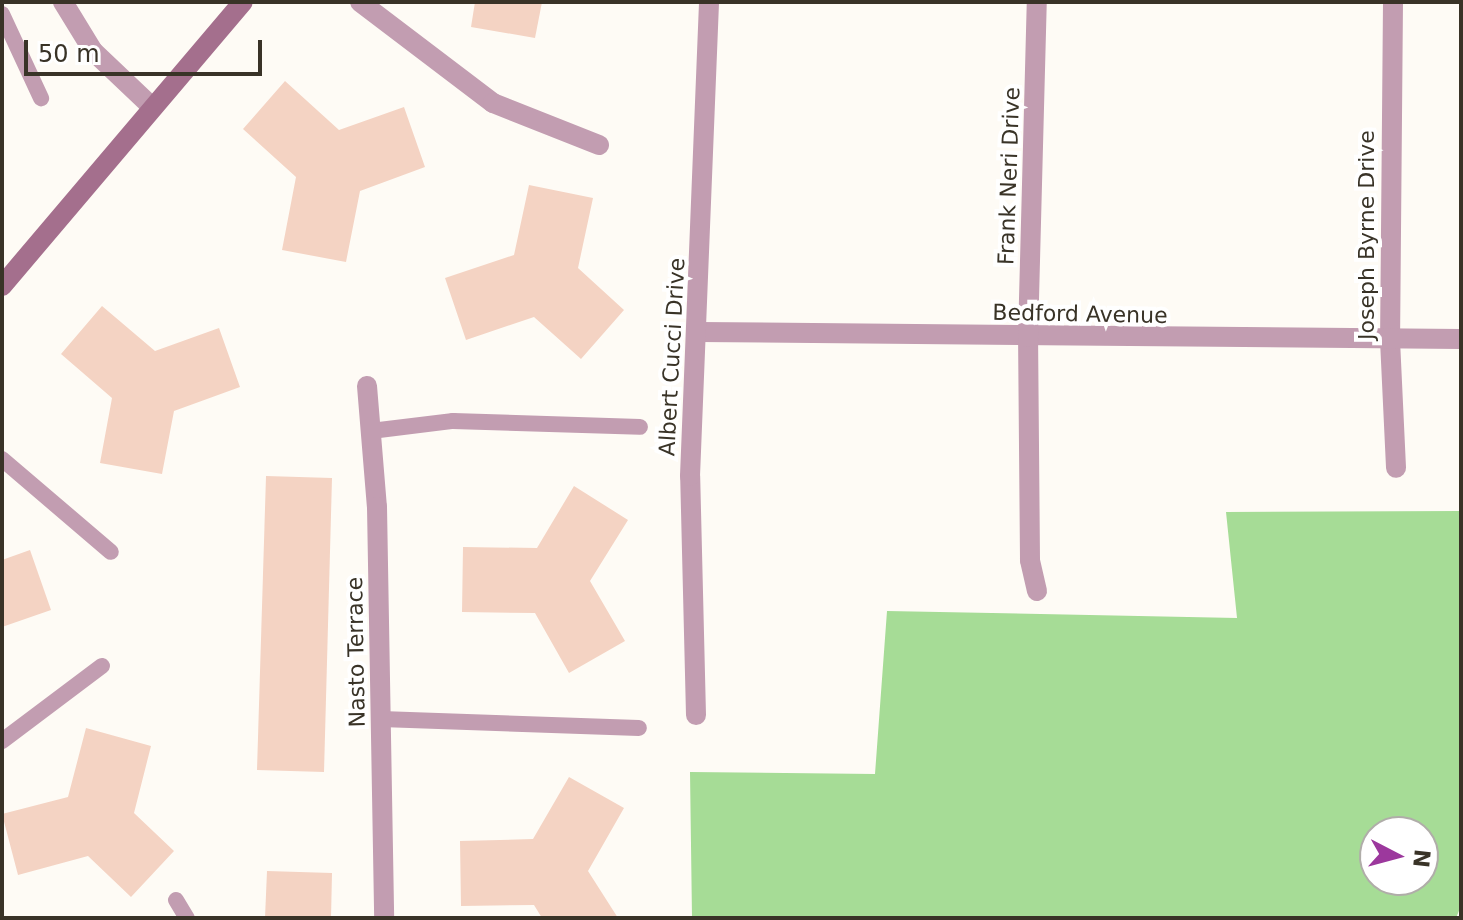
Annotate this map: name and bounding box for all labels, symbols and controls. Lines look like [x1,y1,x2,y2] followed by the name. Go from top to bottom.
[28,24,266,74] scale bar
[38,40,100,68] text: 50 m
[993,87,1025,265] street label: Frank Neri Drive
[1354,130,1380,340] street label: Joseph Byrne Drive
[654,257,690,457] street label: Albert Cucci Drive
[992,299,1168,329] street label: Bedford Avenue
[341,577,371,727] street label: Nasto Terrace
[1359,816,1439,896] north arrow
[1408,848,1435,869] text: N

